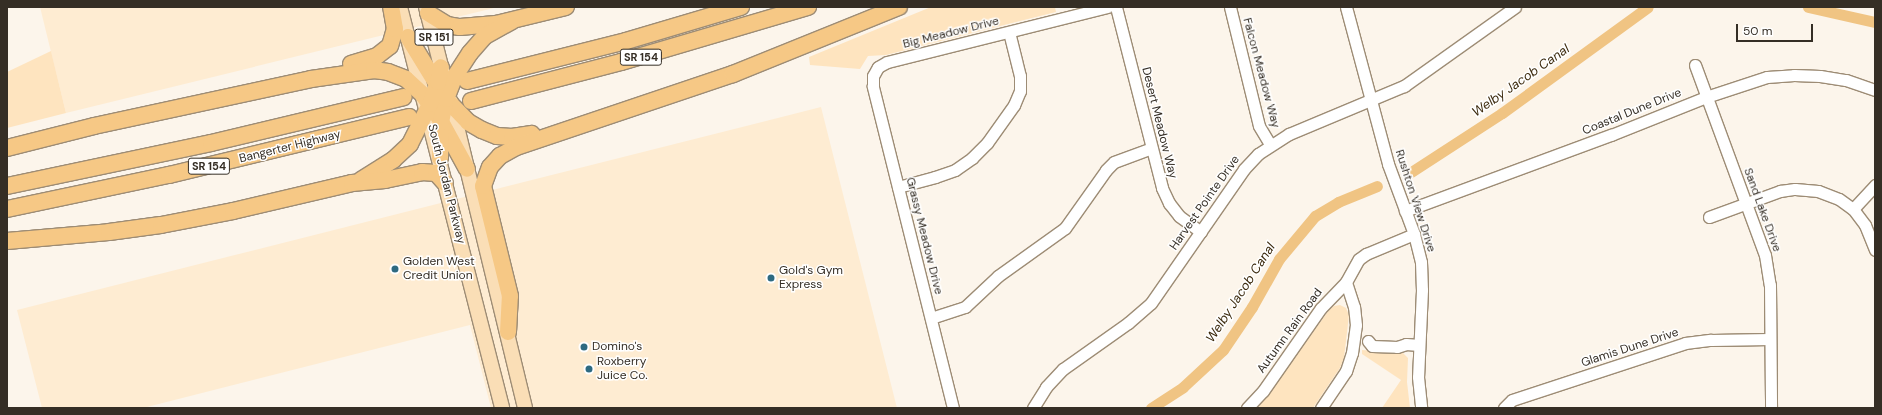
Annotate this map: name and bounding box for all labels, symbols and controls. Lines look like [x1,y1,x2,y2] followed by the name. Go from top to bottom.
[901,14,1001,52] street label: Big Meadow Drive
[1239,16,1283,130] street label: Falcon Meadow Way
[1738,16,1815,42] scale bar
[1743,23,1772,39] text: 50 m
[414,28,454,46] road number: SR 151
[1469,42,1573,120] water label: Welby Jacob Canal
[619,48,663,66] road number: SR 154
[1138,66,1180,180] street label: Desert Meadow Way
[1580,86,1684,138] street label: Coastal Dune Drive
[424,123,468,245] street label: South Jordan Parkway
[238,127,342,167] street label: Bangerter Highway
[1392,148,1438,254] street label: Rushton View Drive
[1167,153,1243,253] street label: Harvest Pointe Drive
[187,157,231,175] road number: SR 154
[1740,166,1784,254] street label: Sand Lake Drive
[902,176,946,296] street label: Grassy Meadow Drive
[1203,240,1279,346] water label: Welby Jacob Canal
[403,255,475,283] place label: Golden West Credit Union
[390,264,400,274] marker: Golden West Credit Union
[779,264,843,292] place label: Gold's Gym Express
[766,273,776,283] marker: Gold's Gym Express
[1254,286,1326,376] street label: Autumn Rain Road
[1579,325,1681,371] street label: Glamis Dune Drive
[592,340,642,354] place label: Domino's
[579,342,589,352] marker: Domino's
[597,355,648,383] place label: Roxberry Juice Co.
[584,364,594,374] marker: Roxberry Juice Co.

